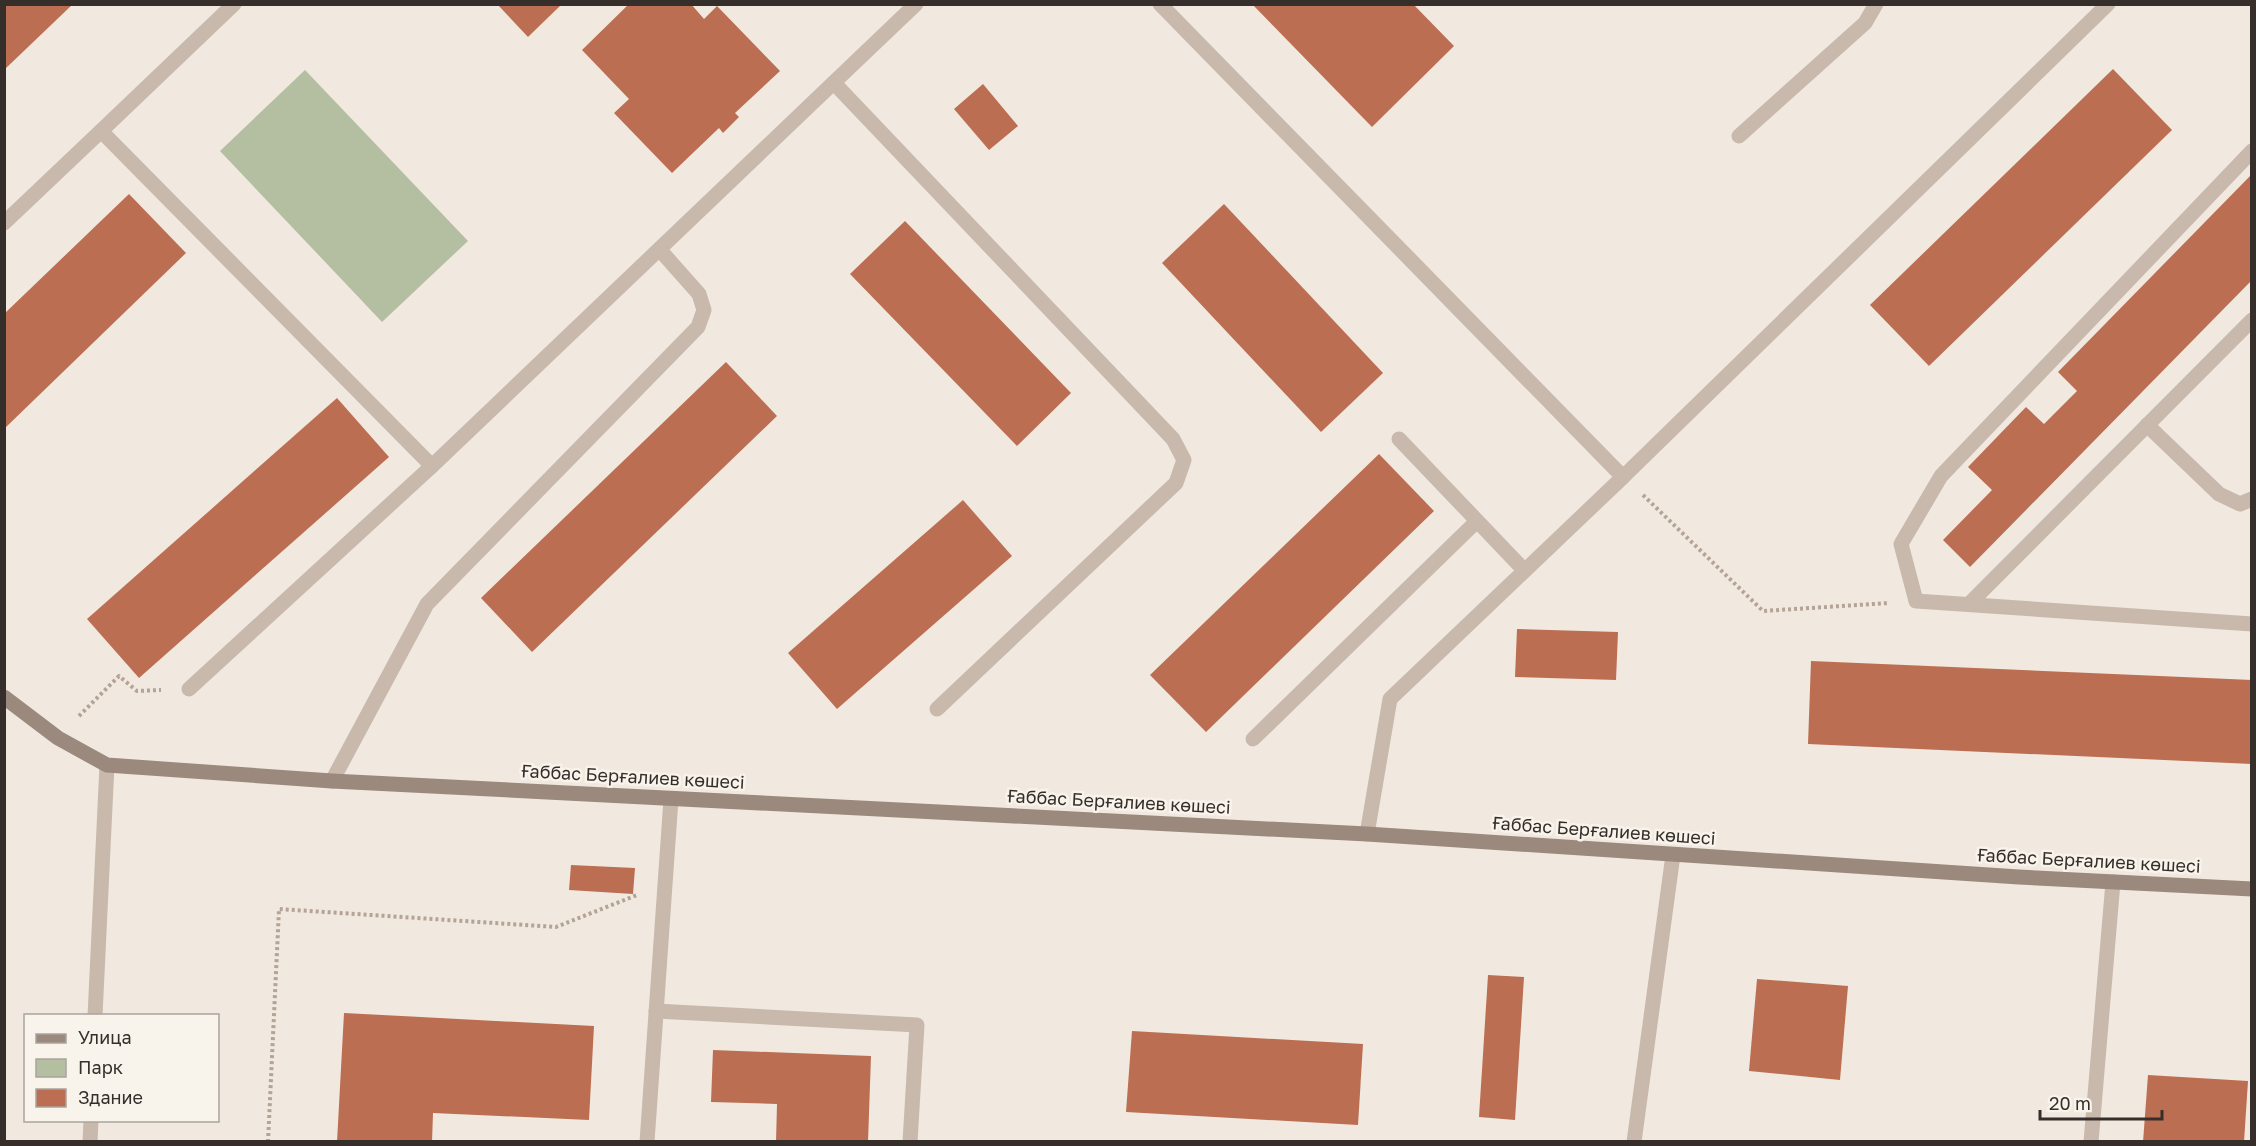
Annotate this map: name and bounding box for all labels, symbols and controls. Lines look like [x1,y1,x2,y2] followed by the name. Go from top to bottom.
[521,759,745,793] street label: Ғаббас Берғалиев көшесі
[1007,784,1231,818] street label: Ғаббас Берғалиев көшесі
[1492,811,1716,849] street label: Ғаббас Берғалиев көшесі
[1977,843,2201,877] street label: Ғаббас Берғалиев көшесі
[24,1014,219,1122] legend
[78,1026,132,1048] text: Улица
[78,1056,123,1078] text: Парк
[2040,1083,2162,1121] scale bar
[78,1086,143,1108] text: Здание
[2049,1092,2091,1114] text: 20 m

